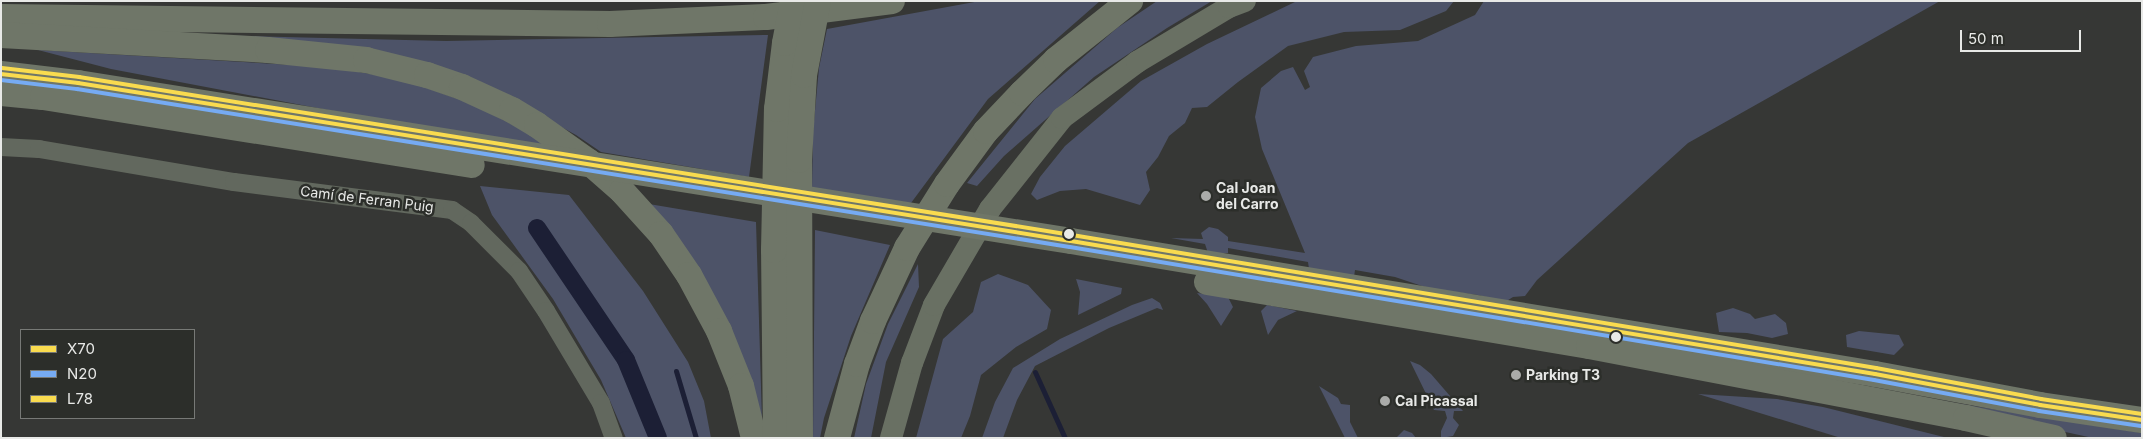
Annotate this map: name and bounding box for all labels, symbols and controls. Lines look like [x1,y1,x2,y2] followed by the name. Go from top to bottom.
[1963,20,2084,52] scale bar
[1968,29,2004,48] text: 50 m
[1216,180,1279,212] place label: Cal Joan del Carro
[299,182,435,216] street label: Camí de Ferran Puig
[1200,190,1212,202] marker: Cal Joan del Carro
[1064,229,1074,239] unlabelled marker
[20,329,195,419] legend
[1611,332,1621,342] unlabelled marker
[67,339,95,358] text: X70
[67,364,97,383] text: N20
[1526,367,1600,383] place label: Parking T3
[1510,369,1522,381] marker: Parking T3
[67,389,93,408] text: L78
[1395,393,1478,409] place label: Cal Picassal
[1379,395,1391,407] marker: Cal Picassal

